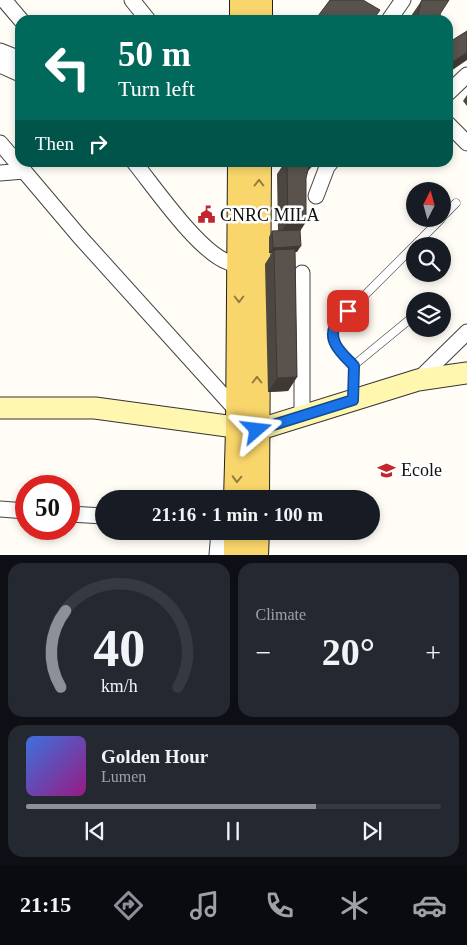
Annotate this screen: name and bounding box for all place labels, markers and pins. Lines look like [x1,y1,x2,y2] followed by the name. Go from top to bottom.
[196,205,216,225] public building icon: CNRC MILA
[220,205,320,225] place label: CNRC MILA
[327,290,369,332] pin
[377,460,397,480] school or university icon: Ecole
[401,460,442,480] place label: Ecole

